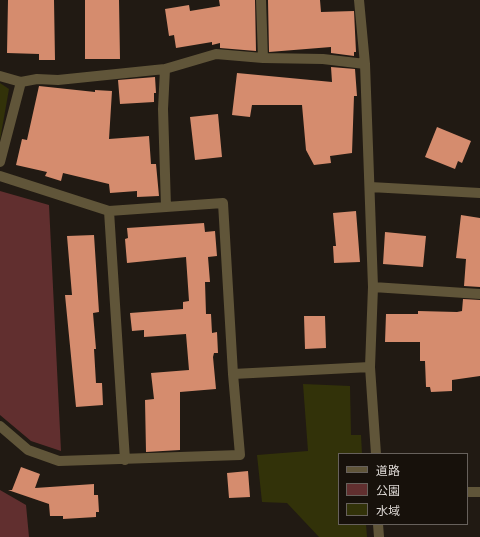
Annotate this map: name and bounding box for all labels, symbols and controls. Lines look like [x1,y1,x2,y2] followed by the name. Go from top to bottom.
[338,453,468,525] legend
[376,463,400,478] text: 道路
[376,483,400,498] text: 公園
[376,503,400,518] text: 水域

